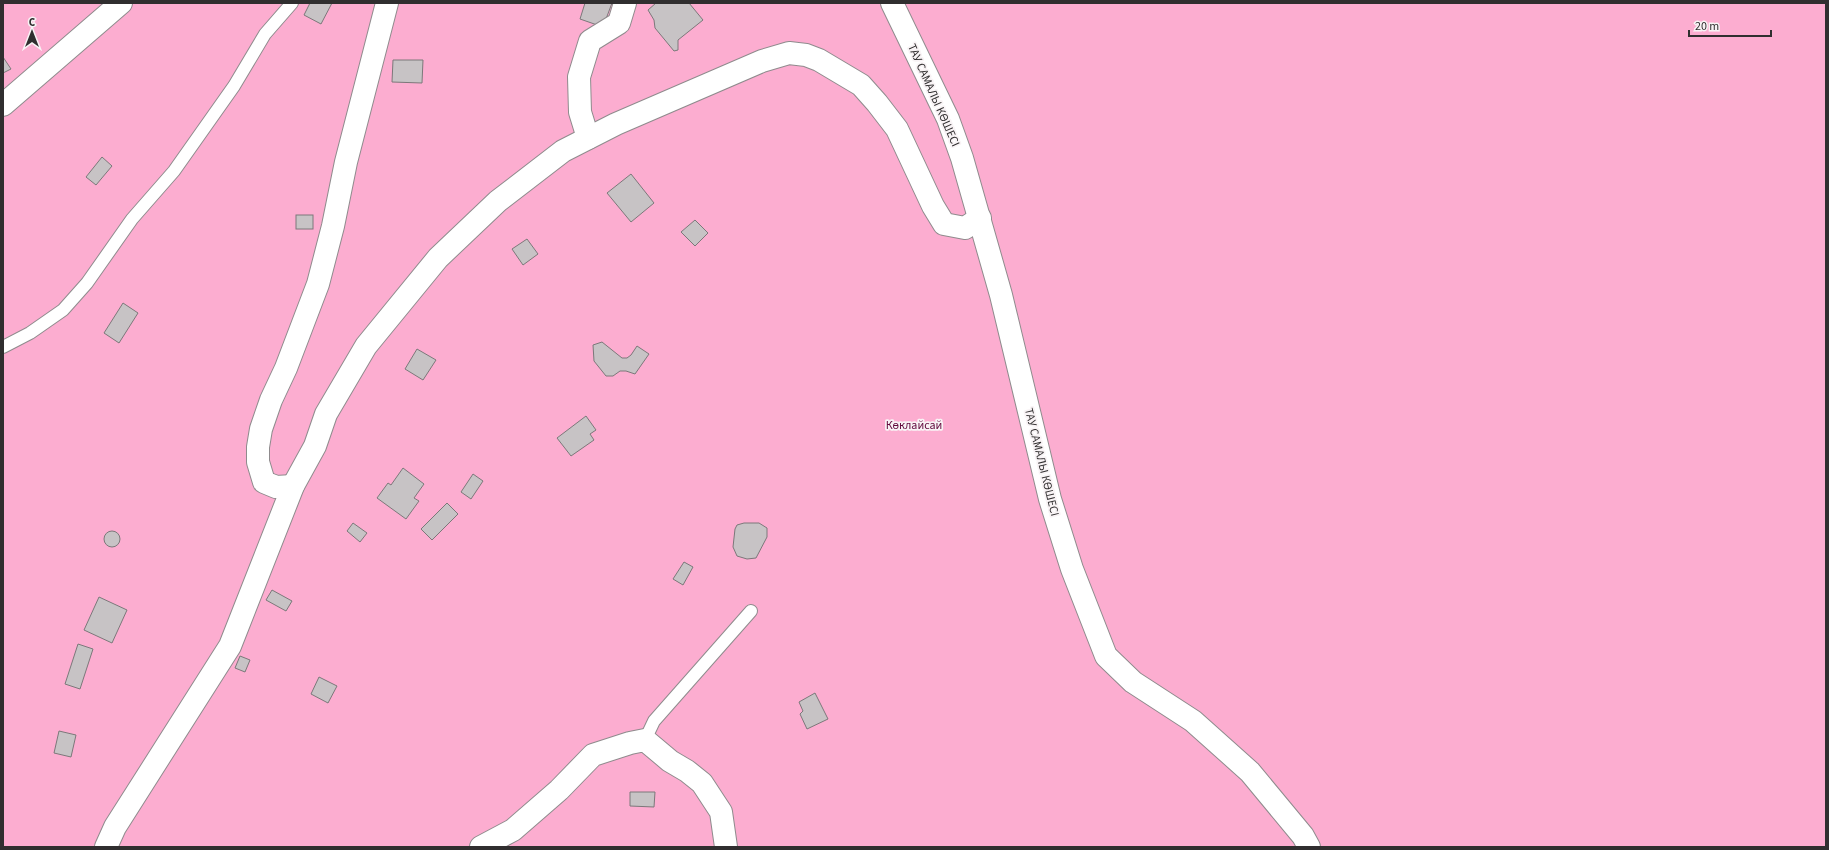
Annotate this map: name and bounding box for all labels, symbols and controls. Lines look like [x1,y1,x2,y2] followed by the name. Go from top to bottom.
[12,12,52,52] north arrow
[1689,12,1771,38] scale bar
[29,15,36,30] text: С
[1695,18,1719,35] text: 20 m
[903,41,964,149] street label: ТАУ САМАЛЫ КӨШЕСІ
[1020,406,1063,518] street label: ТАУ САМАЛЫ КӨШЕСІ
[886,417,942,434] park label: Көклайсай

